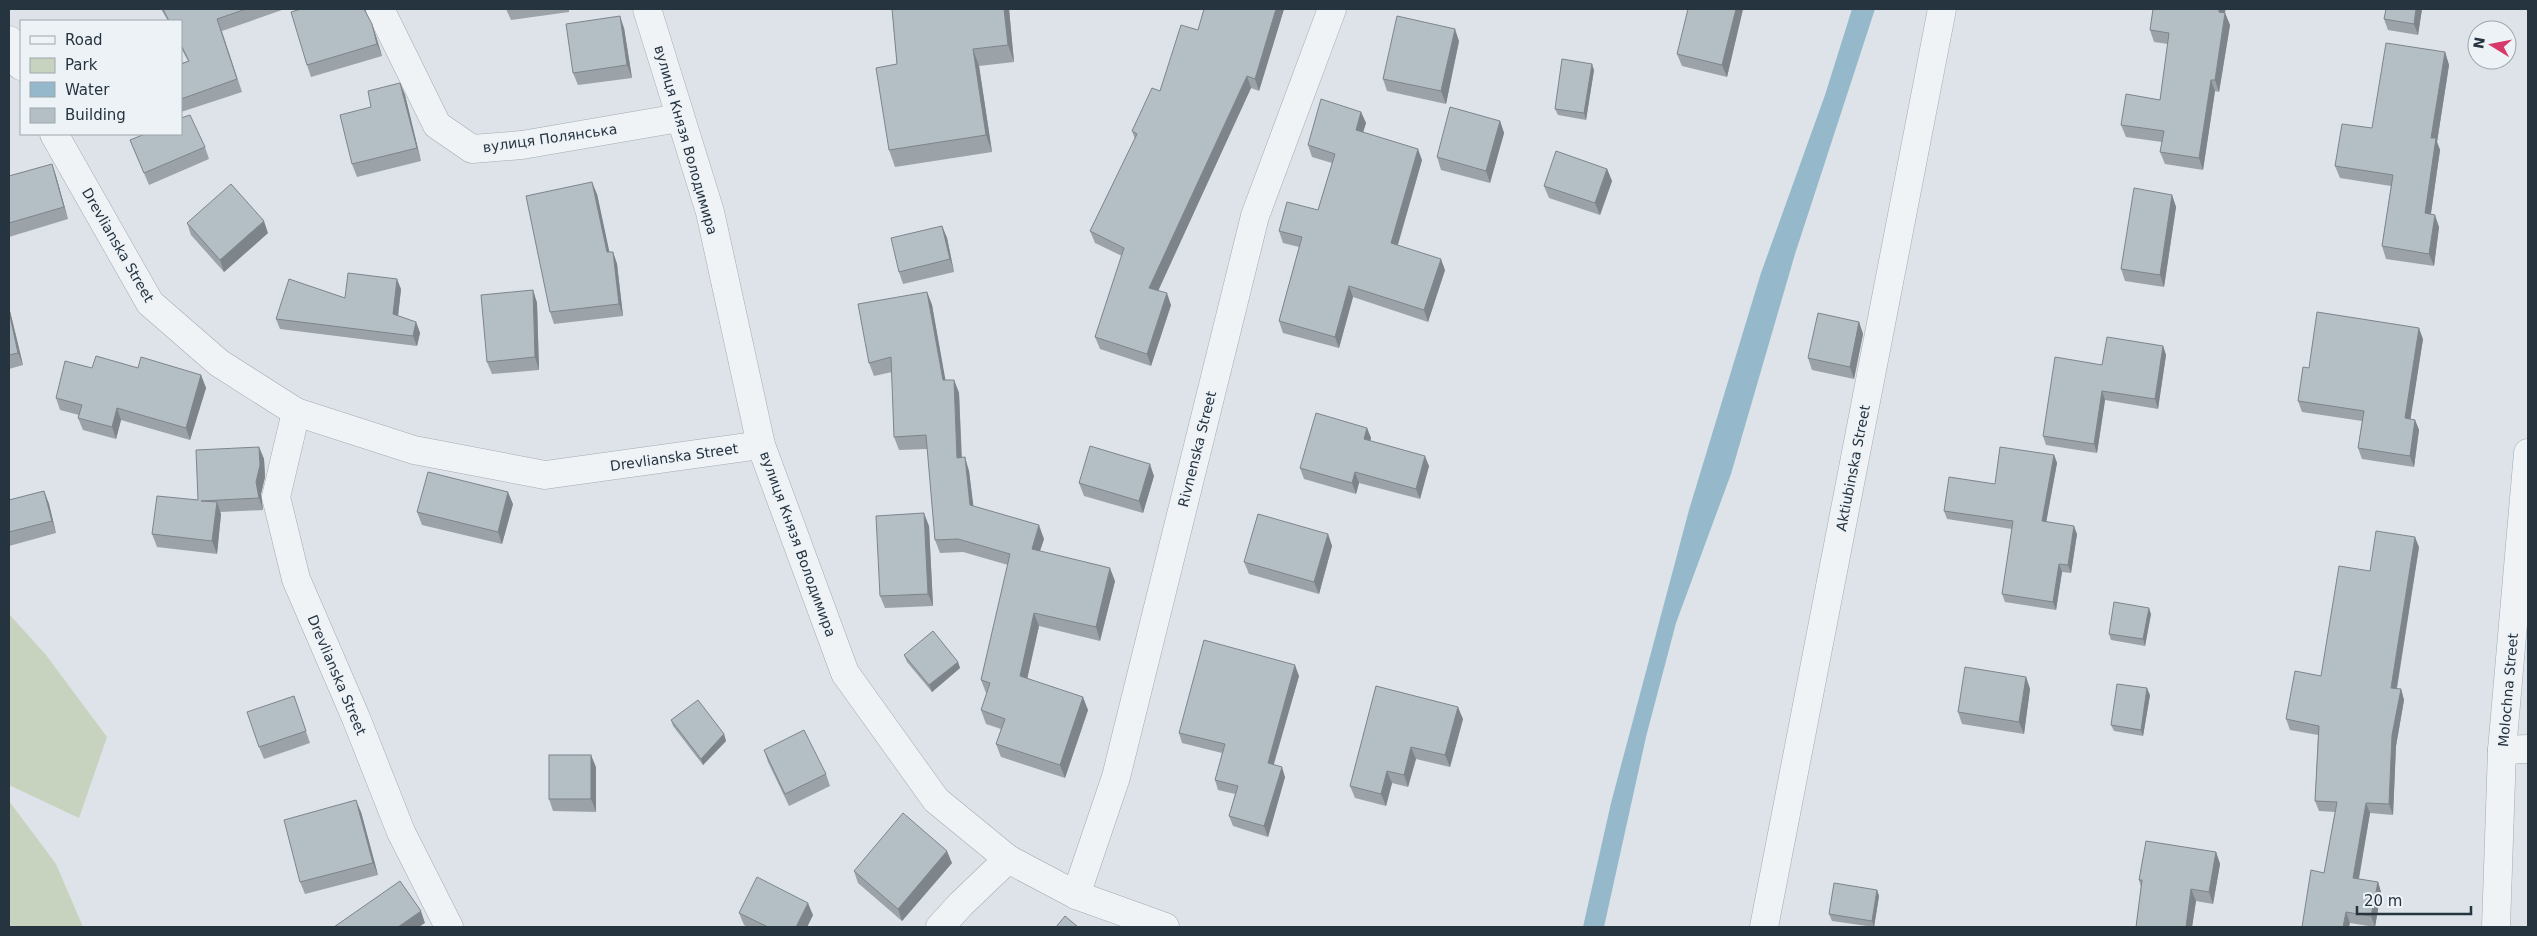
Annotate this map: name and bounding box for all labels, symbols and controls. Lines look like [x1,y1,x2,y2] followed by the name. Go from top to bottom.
[20,20,182,135] legend
[2467,20,2517,70] north arrow
[65,31,103,49] text: Road
[2470,36,2488,50] text: N
[651,43,721,237] street label: вулиця Князя Володимира
[65,56,98,74] text: Park
[65,81,110,99] text: Water
[65,106,126,124] text: Building
[482,121,618,155] street label: вулиця Полянська
[79,185,157,305] street label: Drevlianska Street
[1175,389,1219,509] street label: Rivnenska Street
[1833,403,1873,533] street label: Aktiubinska Street
[609,440,740,474] street label: Drevlianska Street
[757,449,839,639] street label: вулиця Князя Володимира
[304,612,370,738] street label: Drevlianska Street
[2495,632,2521,748] street label: Molochna Street
[2357,884,2471,916] scale bar
[2364,892,2402,910] text: 20 m

